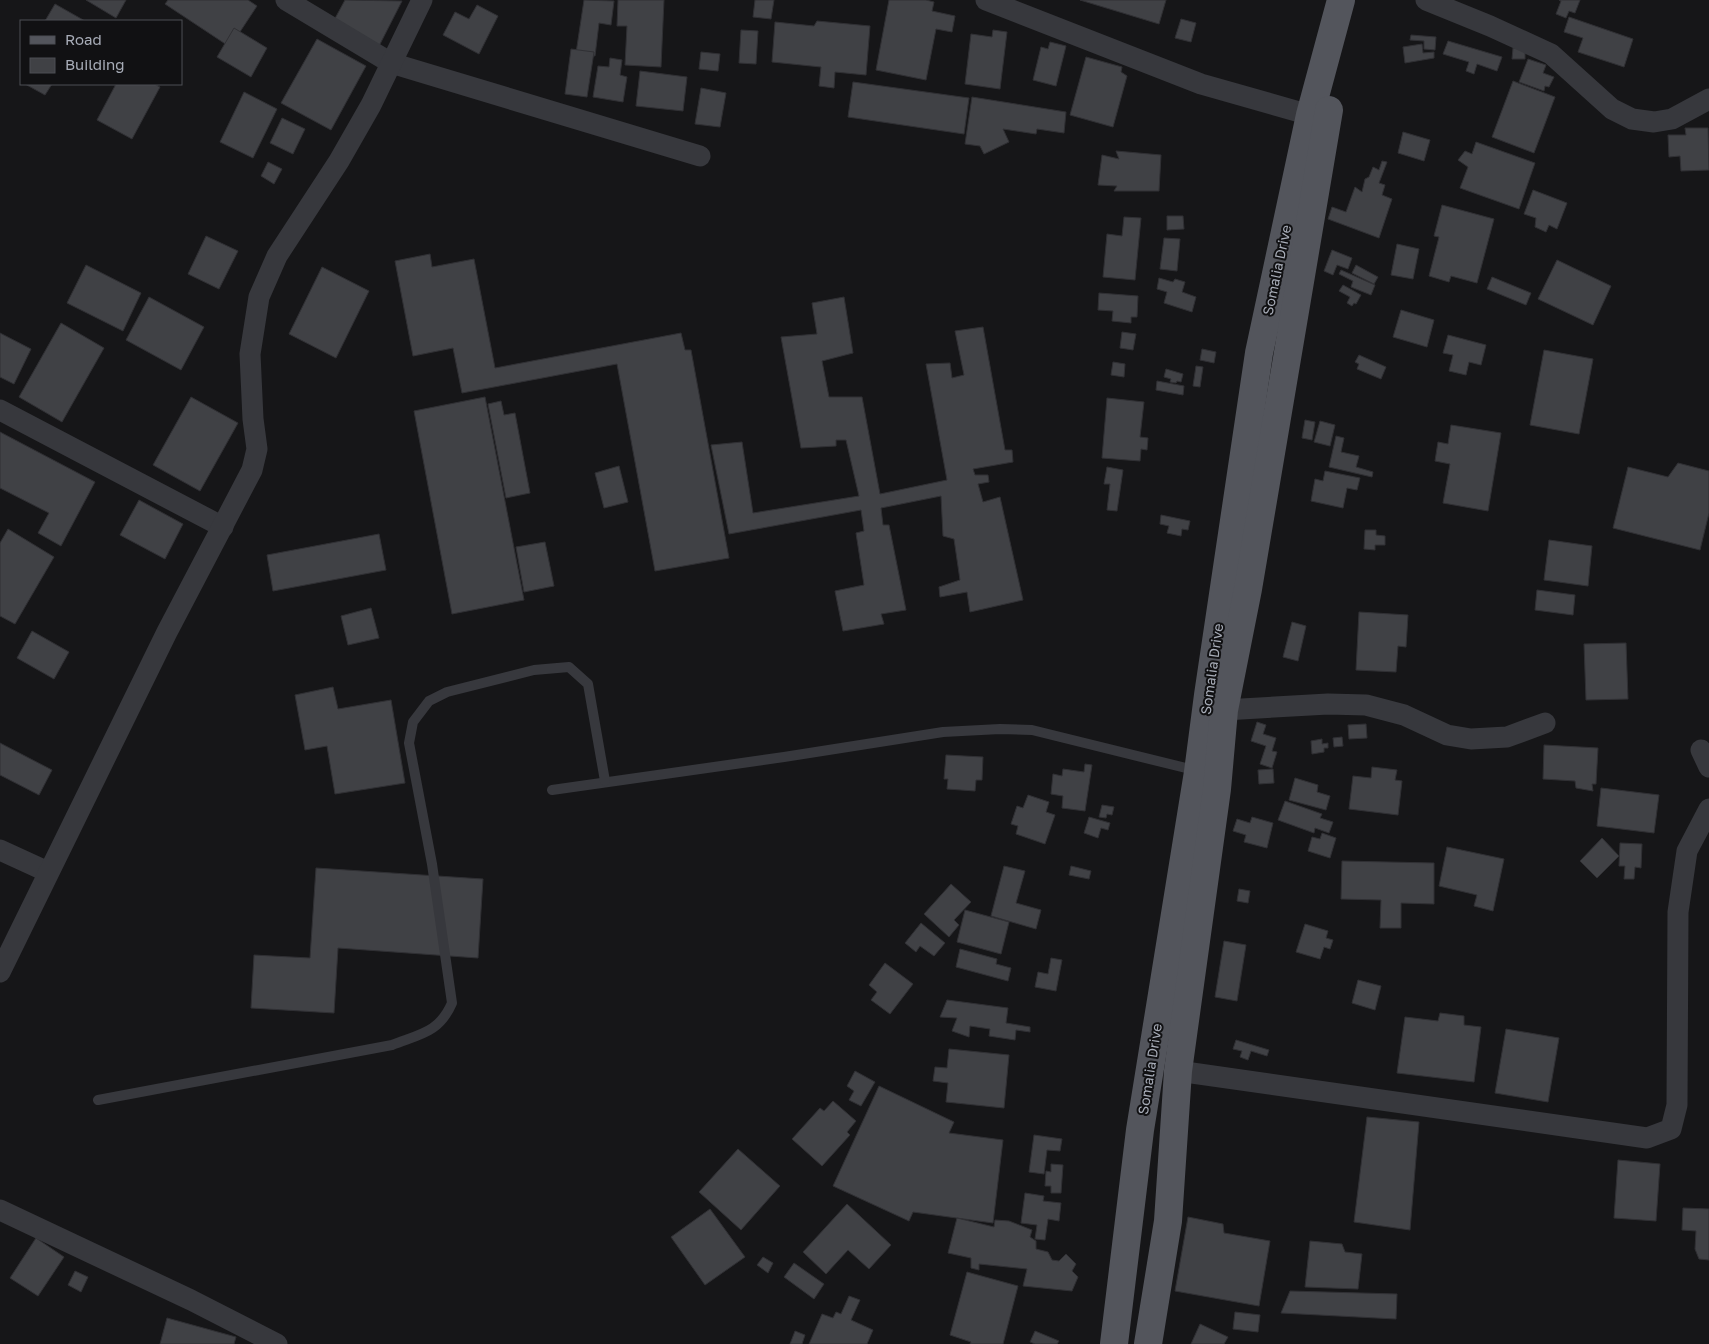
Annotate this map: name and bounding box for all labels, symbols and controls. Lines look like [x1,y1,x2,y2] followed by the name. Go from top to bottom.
[20,20,182,85] legend
[65,30,102,48] text: Road
[65,55,125,73] text: Building
[1259,223,1294,317] street label: Somalia Drive
[1197,622,1226,716] street label: Somalia Drive
[1134,1022,1165,1116] street label: Somalia Drive

